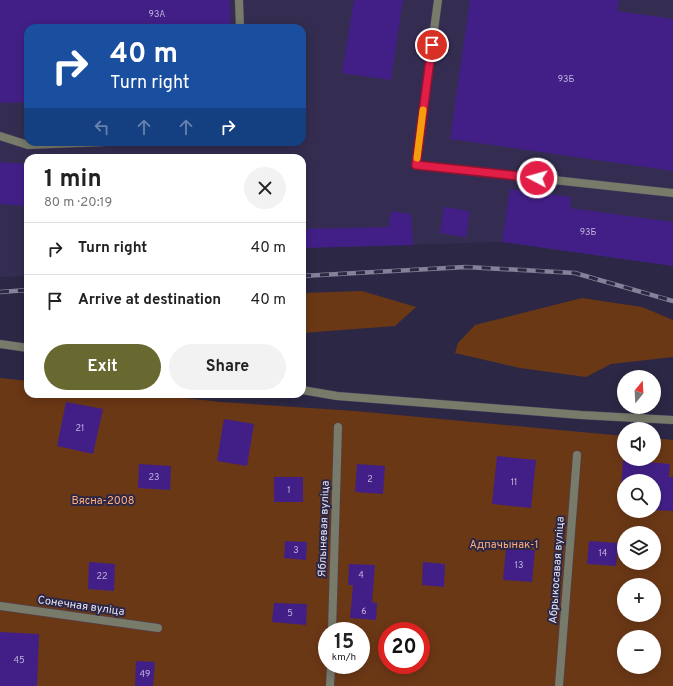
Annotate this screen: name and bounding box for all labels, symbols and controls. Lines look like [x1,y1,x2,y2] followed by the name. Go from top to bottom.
[149,9,165,20] house number: 93А
[415,28,449,62] pin
[421,34,443,56] icon: arrive
[110,37,178,73] text: 40 m
[44,40,96,92] icon: right
[110,72,190,95] text: Turn right
[558,74,574,85] house number: 93Б
[91,116,113,138] icon: left
[133,116,155,138] icon: ahead
[175,116,197,138] icon: ahead
[217,116,239,138] icon: right
[516,157,558,199] position arrow
[44,165,102,195] text: 1 min
[244,167,286,209] button: close
[44,195,112,211] text: 80 m · 20:19
[580,227,596,238] house number: 93Б
[44,238,66,260] icon: right
[78,239,147,258] text: Turn right
[251,239,286,258] text: 40 m
[44,290,66,312] icon: arrive
[78,291,221,310] text: Arrive at destination
[251,291,286,310] text: 40 m
[44,344,161,390] button: Exit
[169,344,286,390] button: Share
[617,370,661,414] north arrow
[617,370,661,674] map controls
[617,422,661,466] button: sound
[76,423,84,434] house number: 21
[149,472,159,483] house number: 23
[367,474,373,485] house number: 2
[617,474,661,518] button: search
[511,477,517,488] house number: 11
[315,480,333,578] street label: Яблыневая вуліца
[287,485,291,496] house number: 1
[72,494,135,508] park label: Вясна-2008
[546,516,568,624] street label: Абрыкосавая вуліца
[617,526,661,570] button: layers
[469,538,539,552] park label: Адпачынак-1
[293,545,299,556] house number: 3
[599,548,608,559] house number: 14
[515,560,523,571] house number: 13
[358,570,364,581] house number: 4
[96,571,108,582] house number: 22
[617,578,661,622] button: +
[37,593,125,619] street label: Сонечная вуліца
[361,606,367,617] house number: 6
[287,608,293,619] house number: 5
[378,622,430,674] speed limit sign: 20
[334,630,354,656] text: 15
[617,630,661,674] button: −
[332,651,356,664] text: km/h
[13,655,25,666] house number: 45
[140,669,150,680] house number: 49

